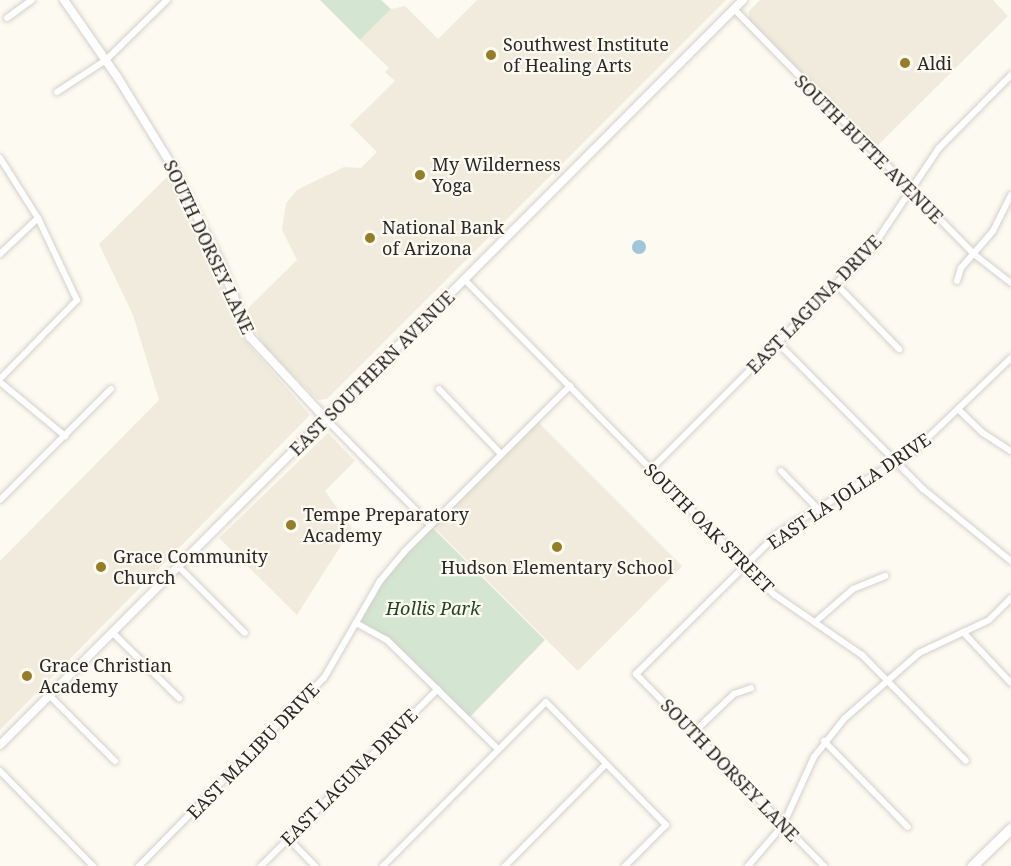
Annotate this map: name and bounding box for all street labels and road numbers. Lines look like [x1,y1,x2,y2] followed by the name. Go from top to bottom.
[790,70,948,228] street label: SOUTH BUTTE AVENUE
[159,156,259,338] street label: SOUTH DORSEY LANE
[742,230,886,378] street label: EAST LAGUNA DRIVE
[285,286,459,460] street label: EAST SOUTHERN AVENUE
[763,428,935,554] street label: EAST LA JOLLA DRIVE
[640,459,778,597] street label: SOUTH OAK STREET
[182,679,324,823] street label: EAST MALIBU DRIVE
[656,694,804,846] street label: SOUTH DORSEY LANE
[276,704,422,850] street label: EAST LAGUNA DRIVE

